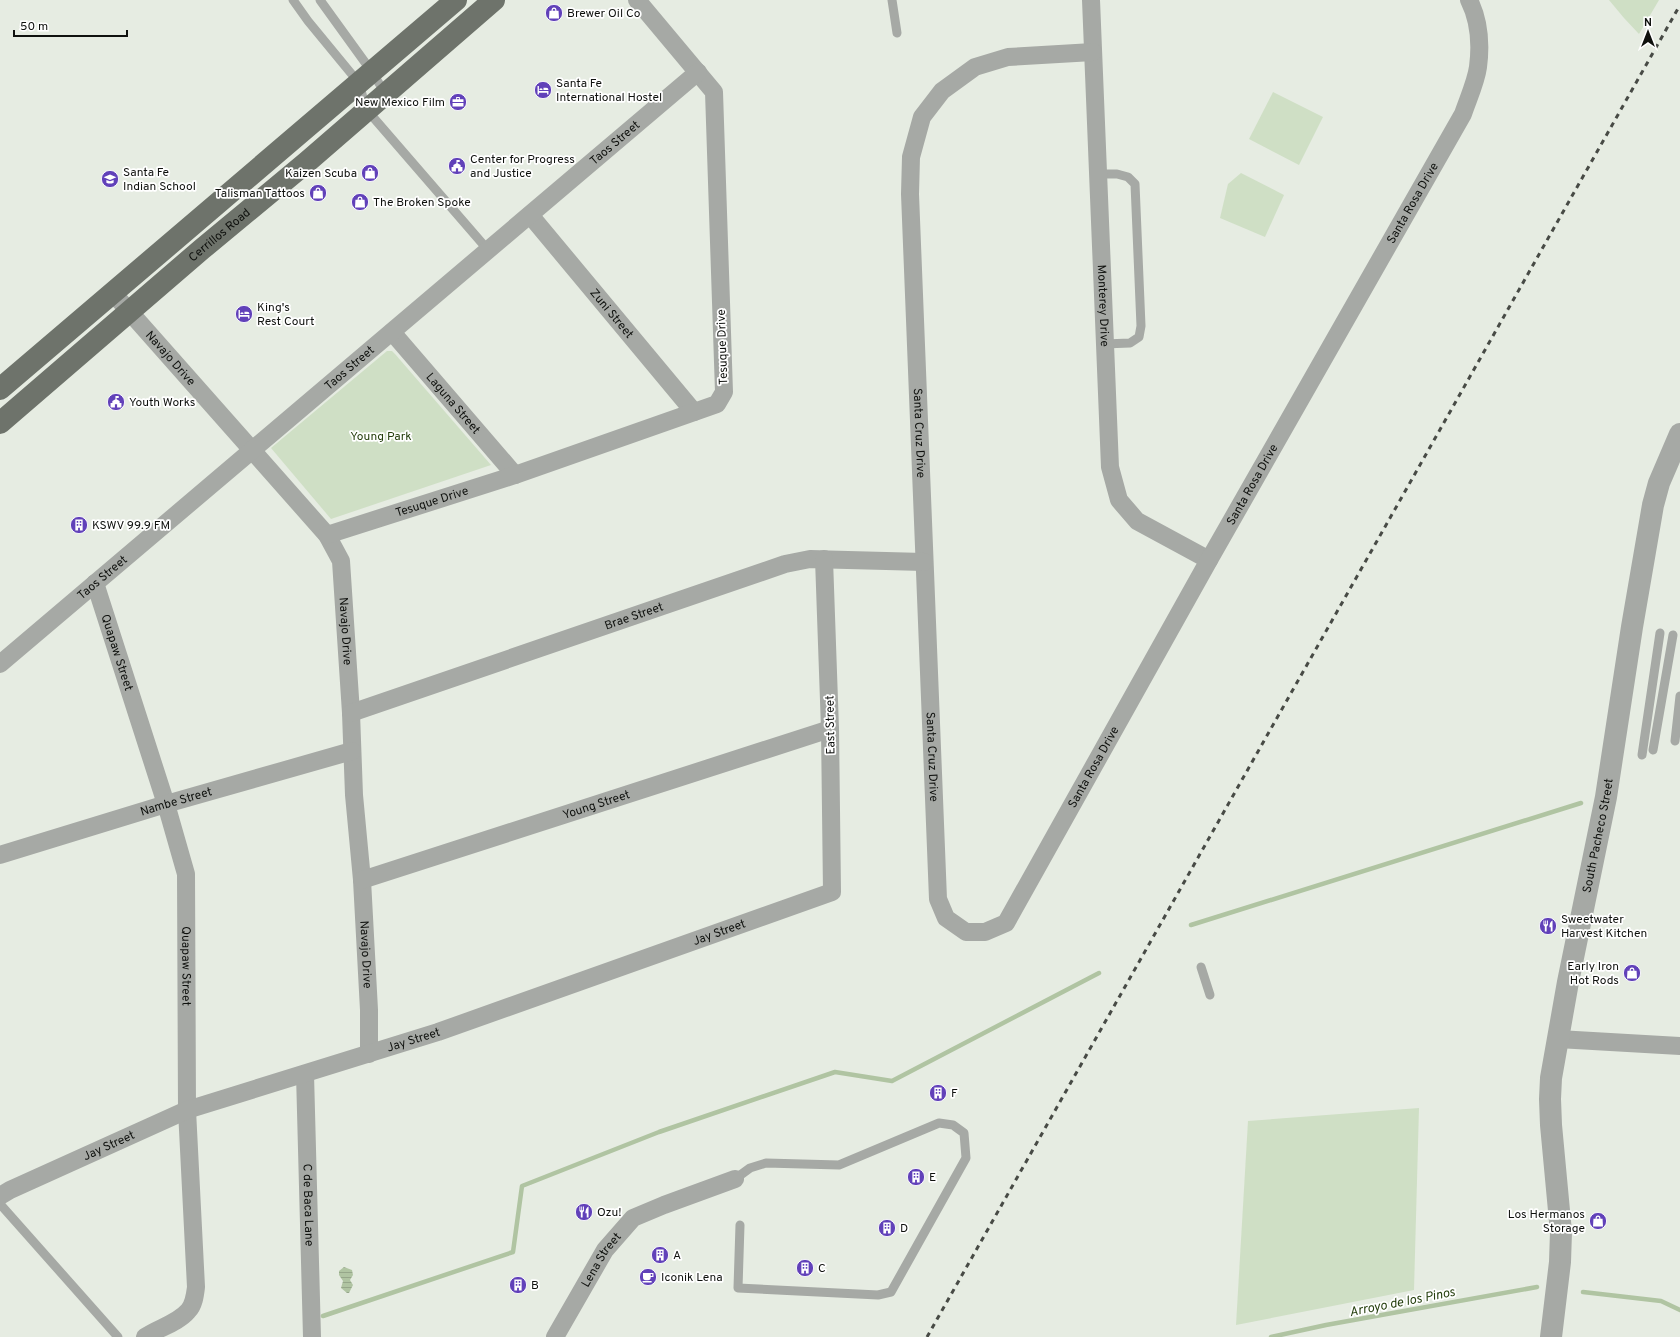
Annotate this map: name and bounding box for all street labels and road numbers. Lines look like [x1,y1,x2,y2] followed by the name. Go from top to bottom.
[587,118,644,169] street label: Taos Street
[1384,160,1443,247] street label: Santa Rosa Drive
[186,205,254,266] street label: Cerrillos Road
[1093,264,1112,347] street label: Monterey Drive
[586,286,637,342] street label: Zuni Street
[714,309,732,385] street label: Tesuque Drive
[141,328,198,390] street label: Navajo Drive
[322,343,378,394] street label: Taos Street
[422,370,483,438] street label: Laguna Street
[909,388,928,479] street label: Santa Cruz Drive
[1223,441,1282,529] street label: Santa Rosa Drive
[394,483,471,522] street label: Tesuque Drive
[74,552,131,604] street label: Taos Street
[334,597,355,666] street label: Navajo Drive
[603,599,666,634] street label: Brae Street
[97,612,136,693] street label: Quapaw Street
[822,695,840,755] street label: East Street
[922,711,941,802] street label: Santa Cruz Drive
[1065,724,1123,811] street label: Santa Rosa Drive
[1579,777,1618,895] street label: South Pacheco Street
[138,784,214,820] street label: Nambe Street
[561,787,632,824] street label: Young Street
[691,916,748,950] street label: Jay Street
[355,920,375,989] street label: Navajo Drive
[177,926,194,1006] street label: Quapaw Street
[385,1025,442,1056] street label: Jay Street
[81,1128,138,1165] street label: Jay Street
[298,1163,317,1247] street label: C de Baca Lane
[578,1230,625,1290] street label: Lena Street

